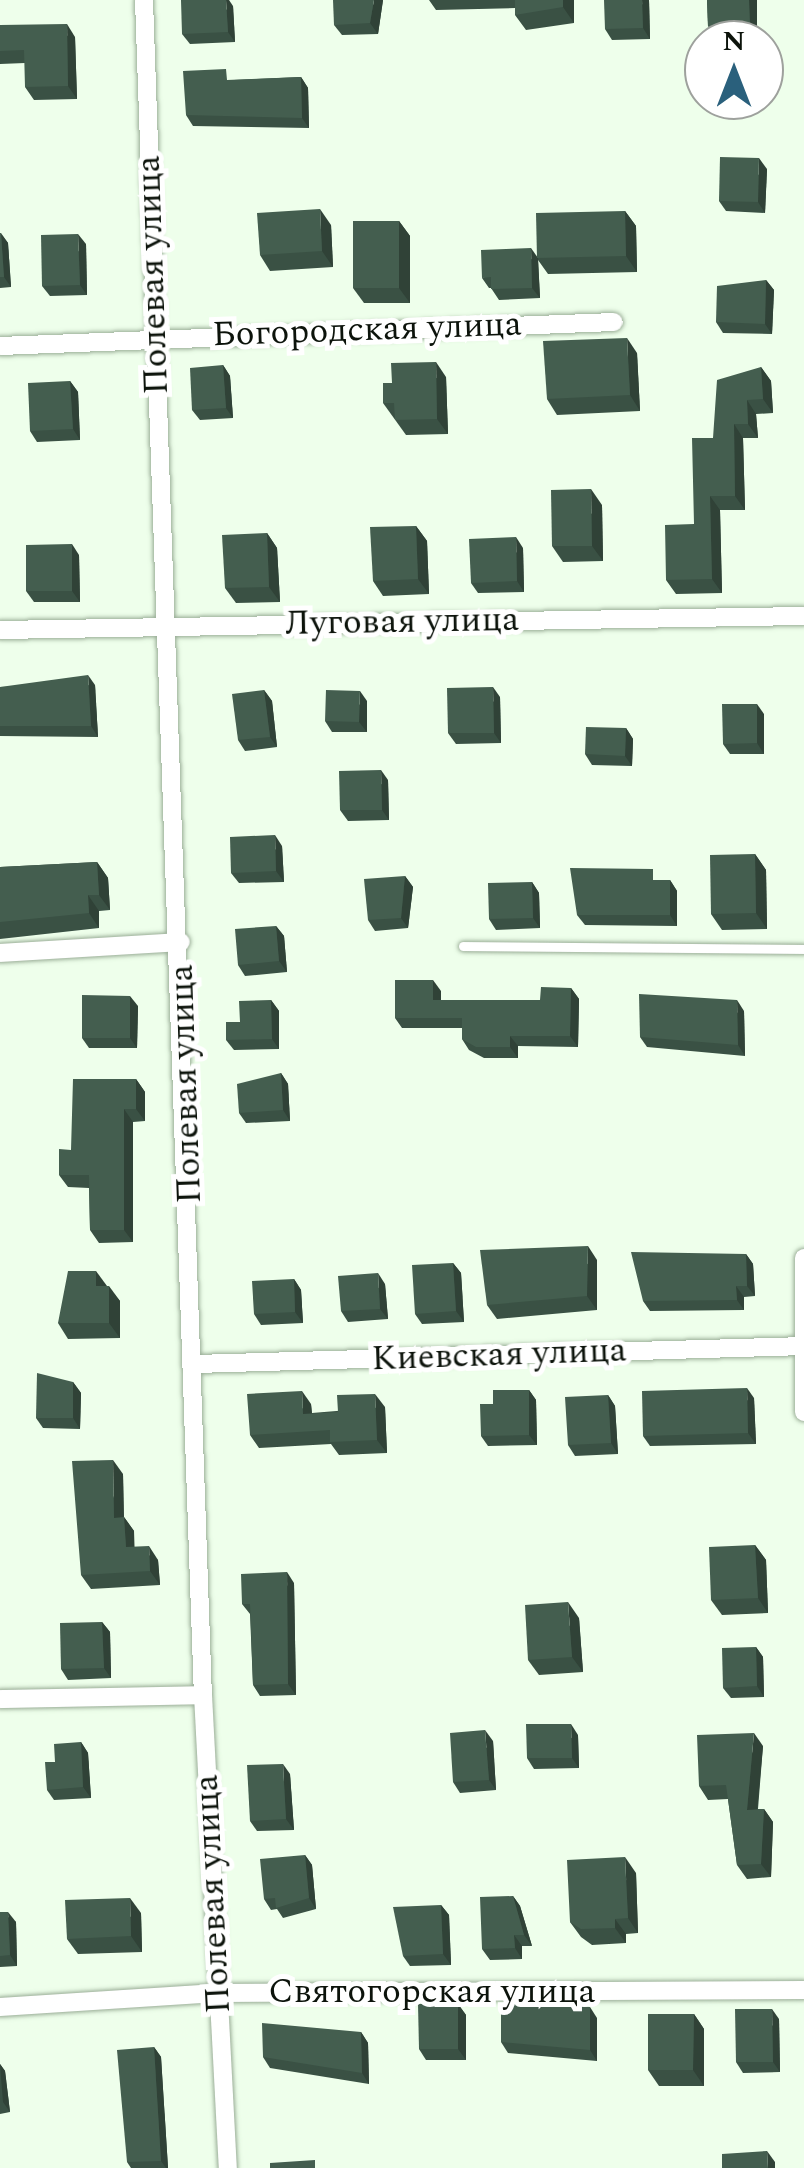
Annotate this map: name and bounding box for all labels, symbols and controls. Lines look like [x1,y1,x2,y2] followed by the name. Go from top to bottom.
[684,20,784,120] north arrow
[723,20,745,63] text: N
[128,155,178,395] street label: Полевая улица
[212,304,522,356] street label: Богородская улица
[285,599,519,645] street label: Луговая улица
[161,964,211,1204] street label: Полевая улица
[371,1330,627,1380] street label: Киевская улица
[186,1773,240,2015] street label: Полевая улица
[268,1971,596,2013] street label: Святогорская улица

